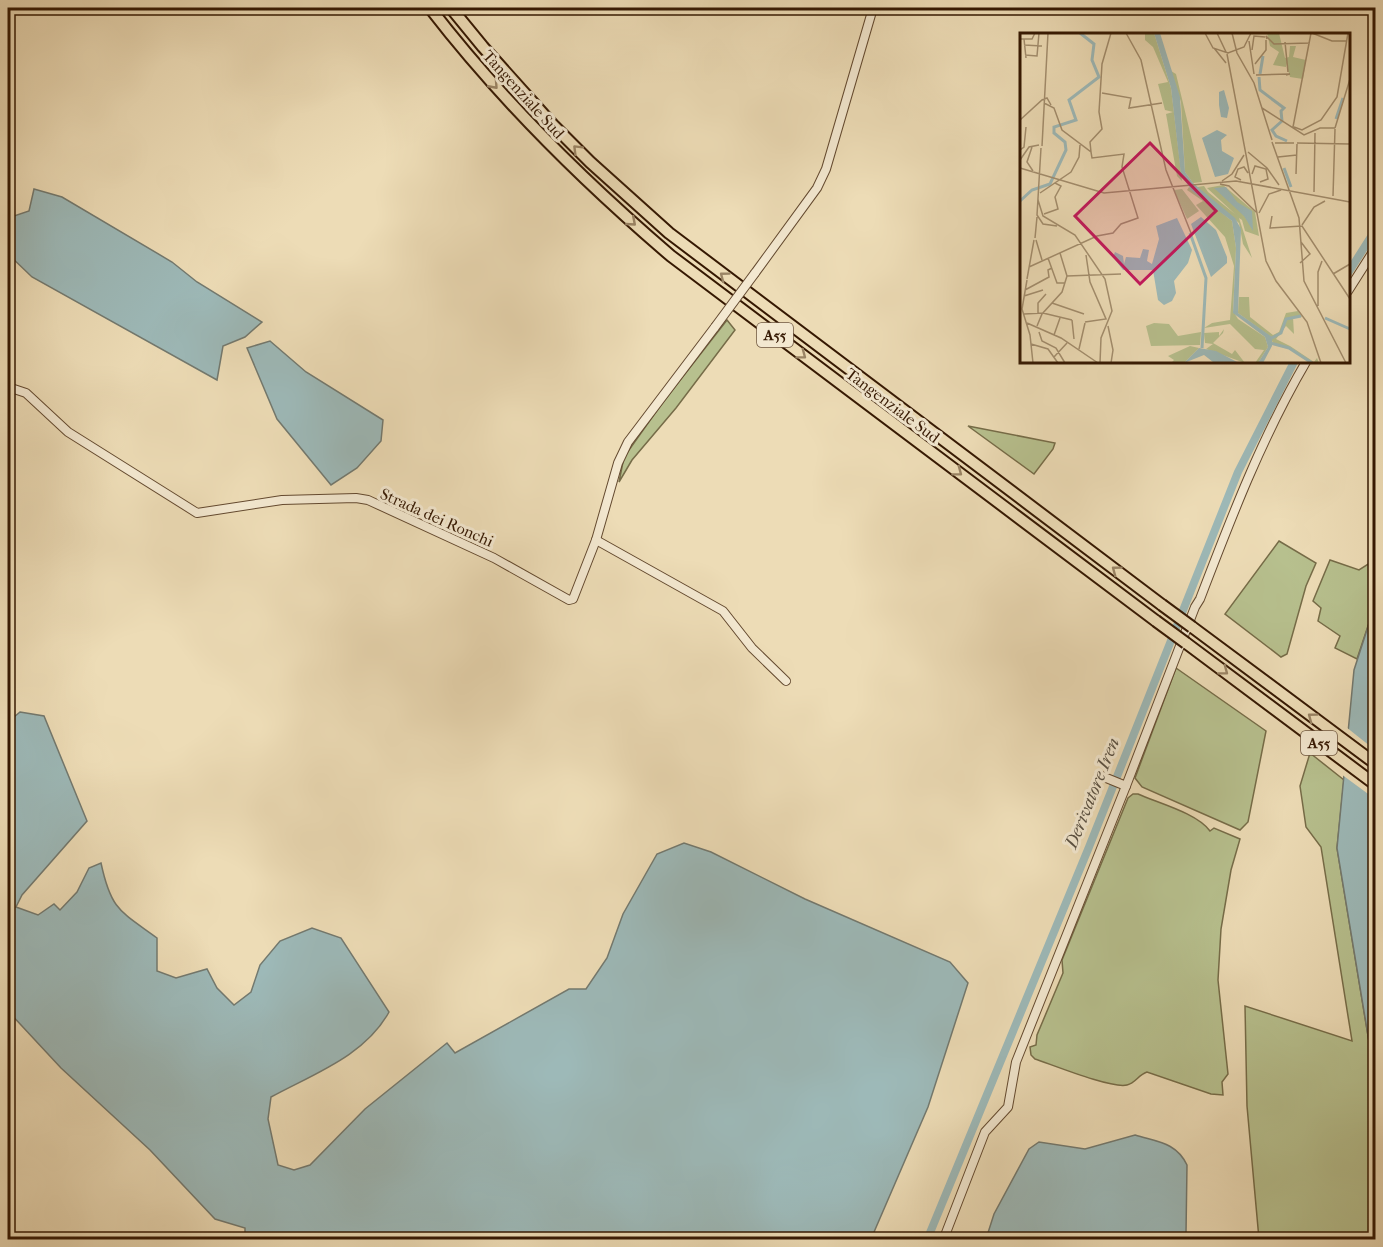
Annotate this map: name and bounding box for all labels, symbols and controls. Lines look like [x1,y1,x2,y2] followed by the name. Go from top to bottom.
[1020,33,1350,363] inset map
[479,46,569,143] street label: Tangenziale Sud
[487,78,498,89] one-way arrow
[573,145,583,156] one-way arrow
[625,215,636,226] one-way arrow
[720,273,731,284] one-way arrow
[757,323,793,347] road number: A55
[796,348,807,359] one-way arrow
[842,364,944,447] street label: Tangenziale Sud
[952,465,963,476] one-way arrow
[377,484,497,551] street label: Strada dei Ronchi
[1111,566,1122,577] one-way arrow
[1217,664,1228,675] one-way arrow
[1308,713,1319,724] one-way arrow
[1301,731,1337,755] road number: A55
[1060,735,1124,852] water label: Derivatore Iren

